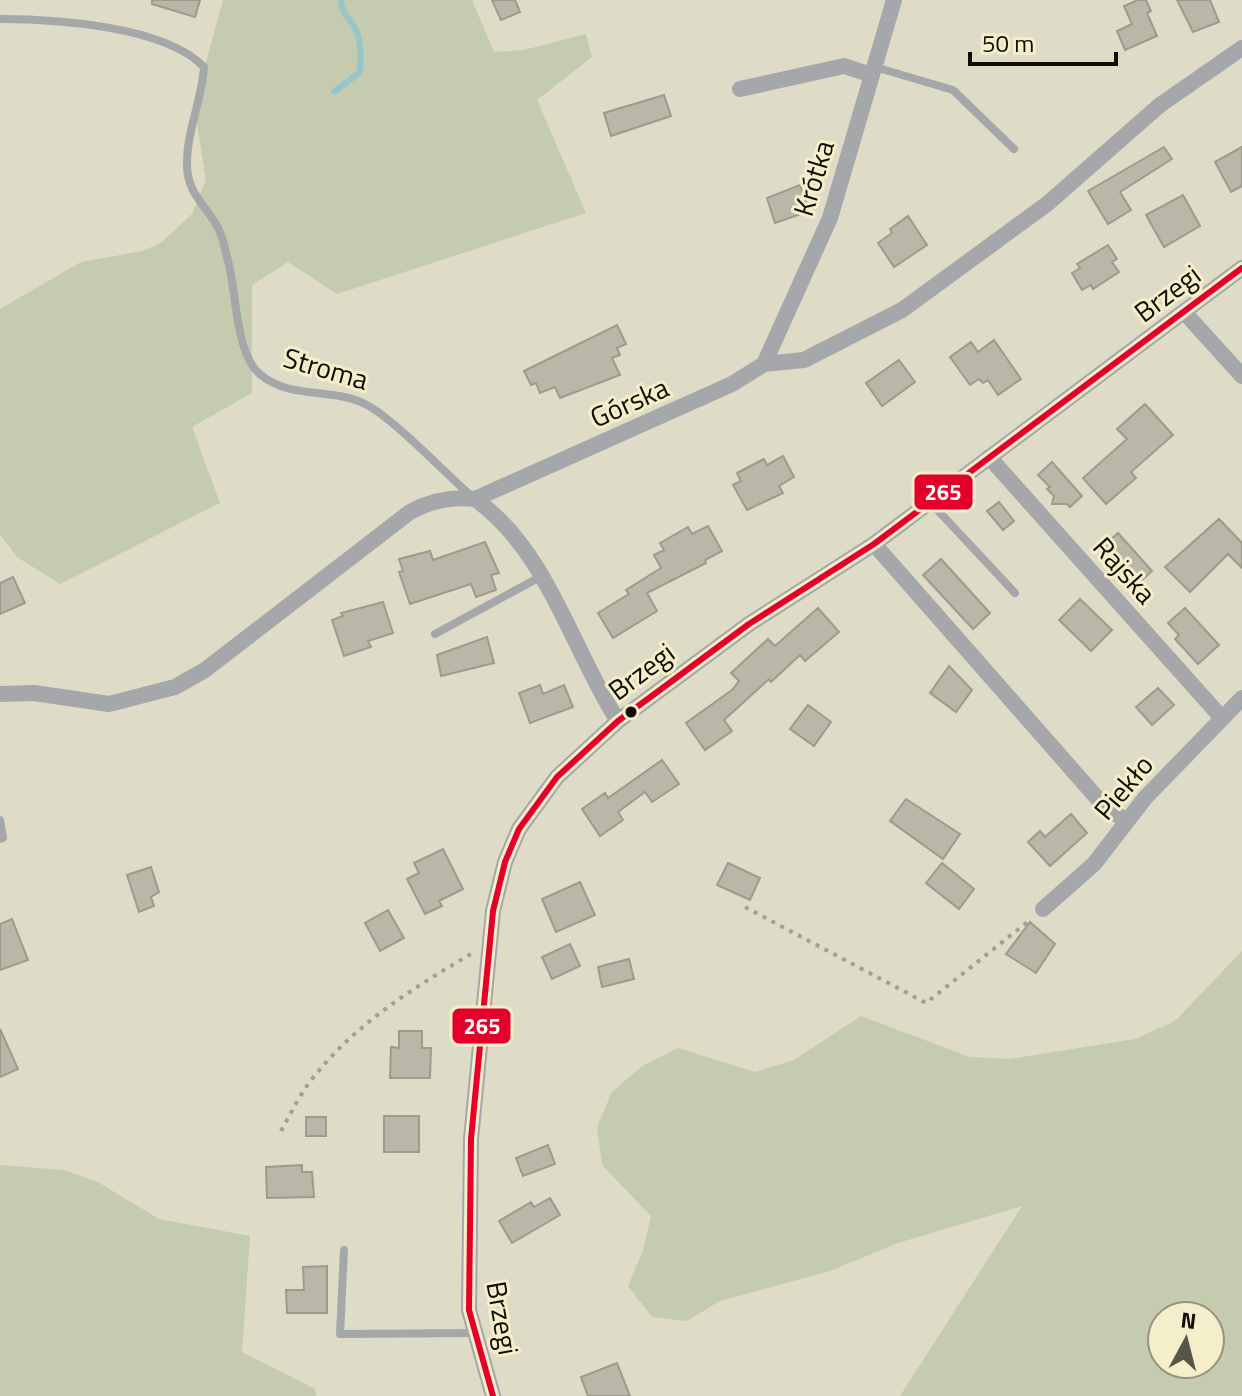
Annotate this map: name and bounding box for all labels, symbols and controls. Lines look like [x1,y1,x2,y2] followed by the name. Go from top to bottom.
[970,16,1116,66] scale bar
[982,25,1034,61] text: 50 m
[781,135,845,221] street label: Krótka
[1124,253,1210,333] street label: Brzegi
[279,335,373,401] street label: Stroma
[583,366,675,438] street label: Górska
[913,473,974,511] line badge: 265
[925,475,961,509] text: 265
[1083,527,1167,613] street label: Rajska
[598,631,684,711] street label: Brzegi
[623,704,639,720] unlabelled marker
[1083,745,1163,829] street label: Piekło
[451,1007,512,1045] line badge: 265
[464,1009,500,1043] text: 265
[475,1278,531,1358] street label: Brzegi
[1146,1300,1226,1380] north arrow
[1179,1302,1198,1338] text: N

